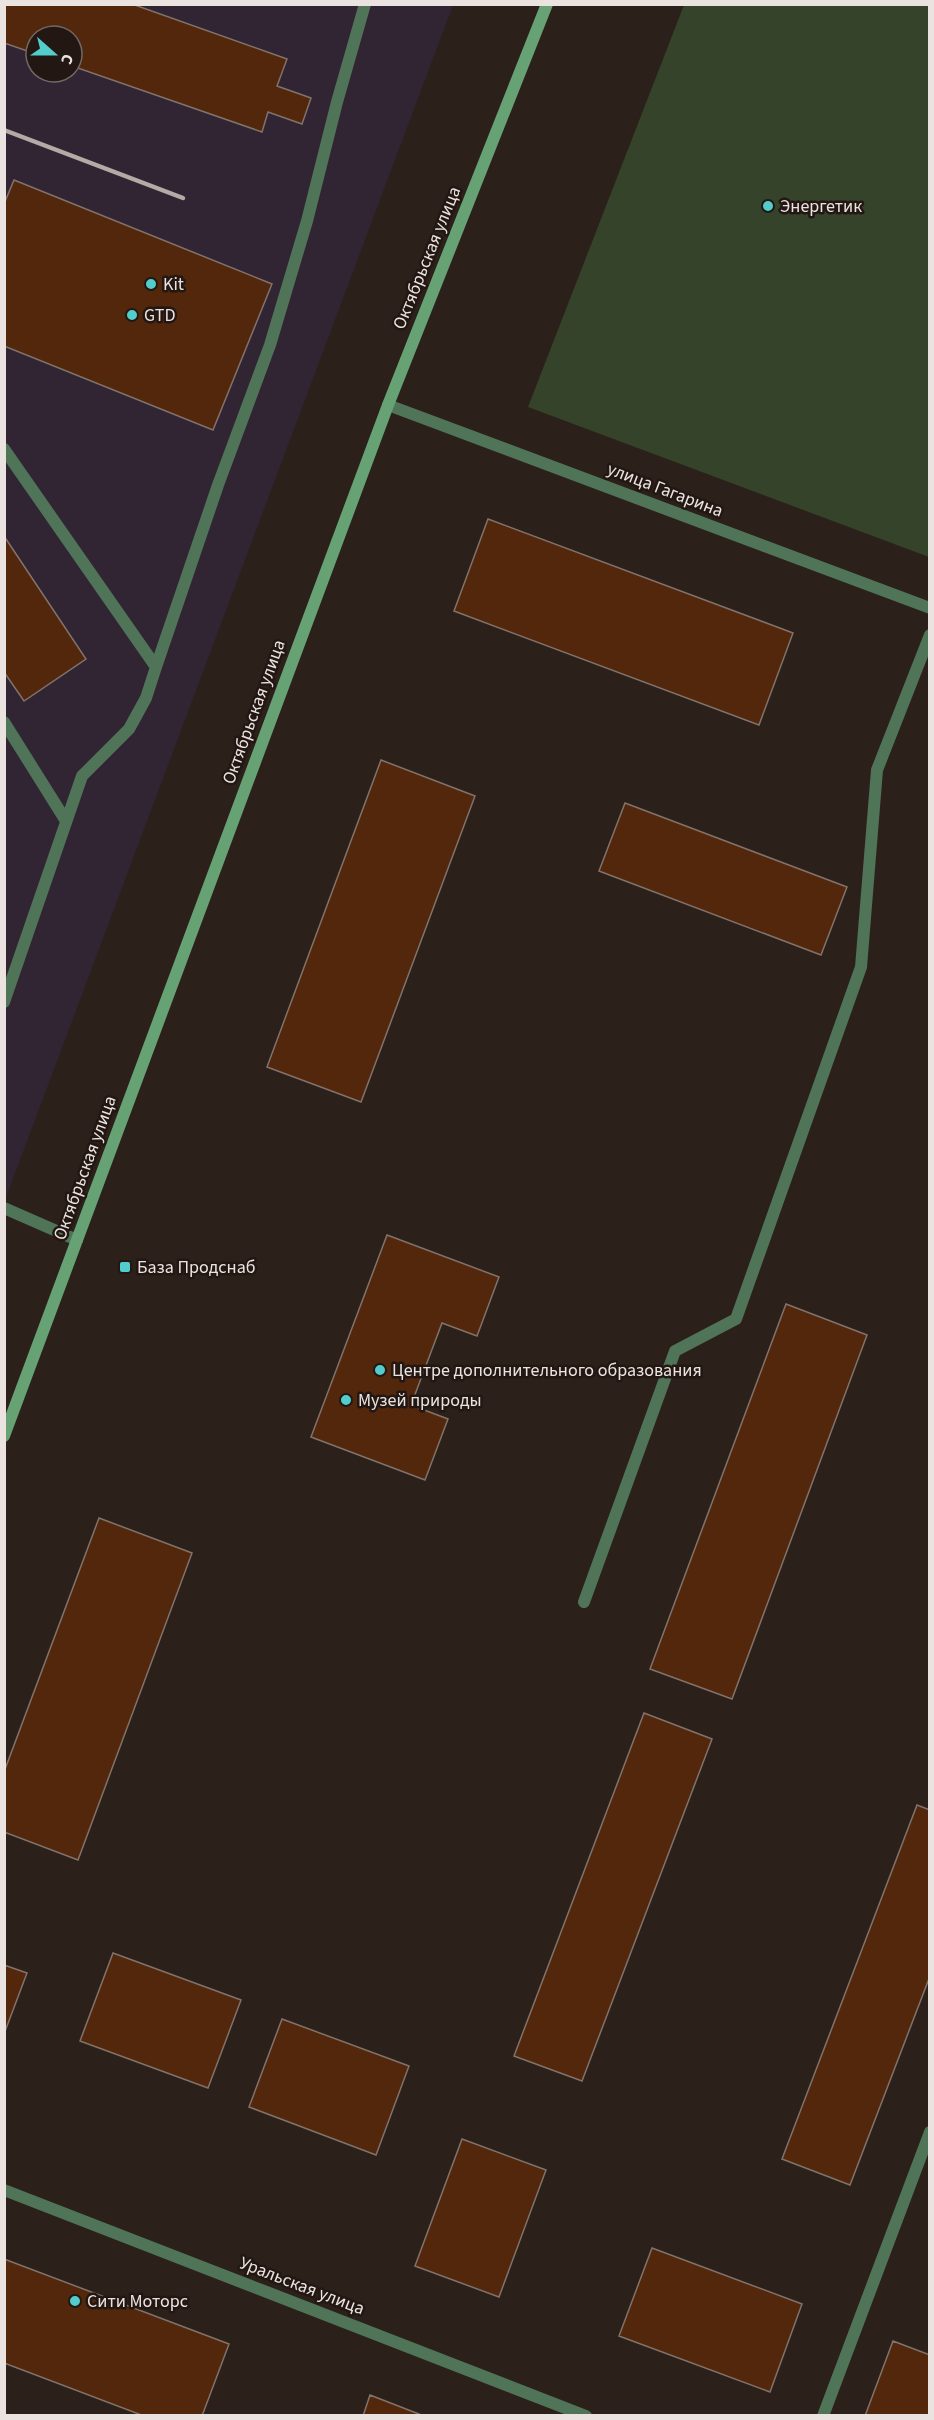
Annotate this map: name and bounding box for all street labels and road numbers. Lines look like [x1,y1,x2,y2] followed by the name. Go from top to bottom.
[387,183,467,333] street label: Октябрьская улица
[603,456,727,524] street label: улица Гагарина
[216,636,292,788] street label: Октябрьская улица
[47,1092,123,1244] street label: Октябрьская улица
[236,2251,368,2321] street label: Уральская улица

